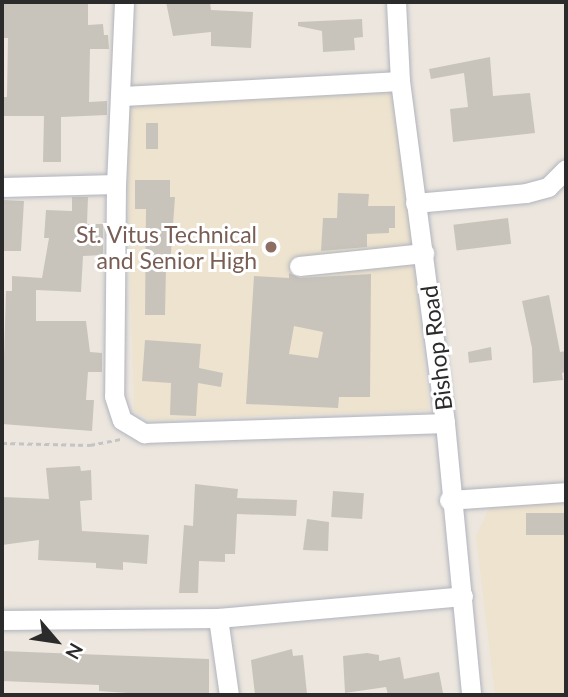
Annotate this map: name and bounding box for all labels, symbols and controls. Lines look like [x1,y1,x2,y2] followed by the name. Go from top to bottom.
[75,220,257,274] place label: St. Vitus Technical and Senior High
[263,239,279,255] marker: St. Vitus Technical and Senior High
[415,284,457,412] street label: Bishop Road
[21,606,91,676] north arrow
[61,639,88,663] text: N

